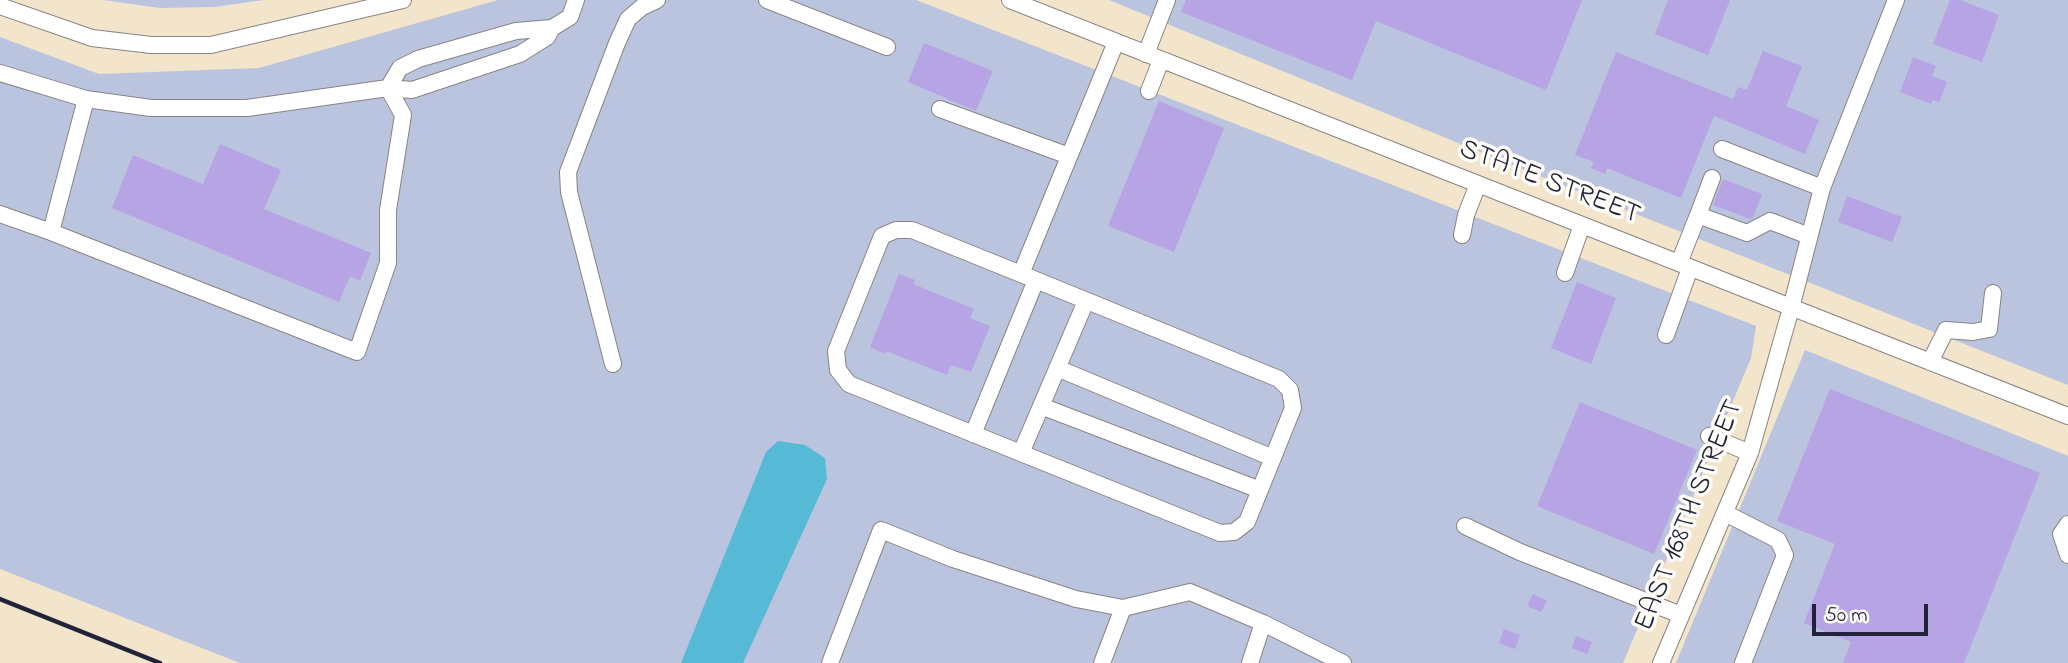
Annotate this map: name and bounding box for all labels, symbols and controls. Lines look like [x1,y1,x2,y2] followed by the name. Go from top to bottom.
[1454,134,1644,234] street label: STATE STREET
[1629,396,1753,636] street label: EAST 168TH STREET
[1816,590,1932,634] scale bar
[1825,601,1868,631] text: 50 m

